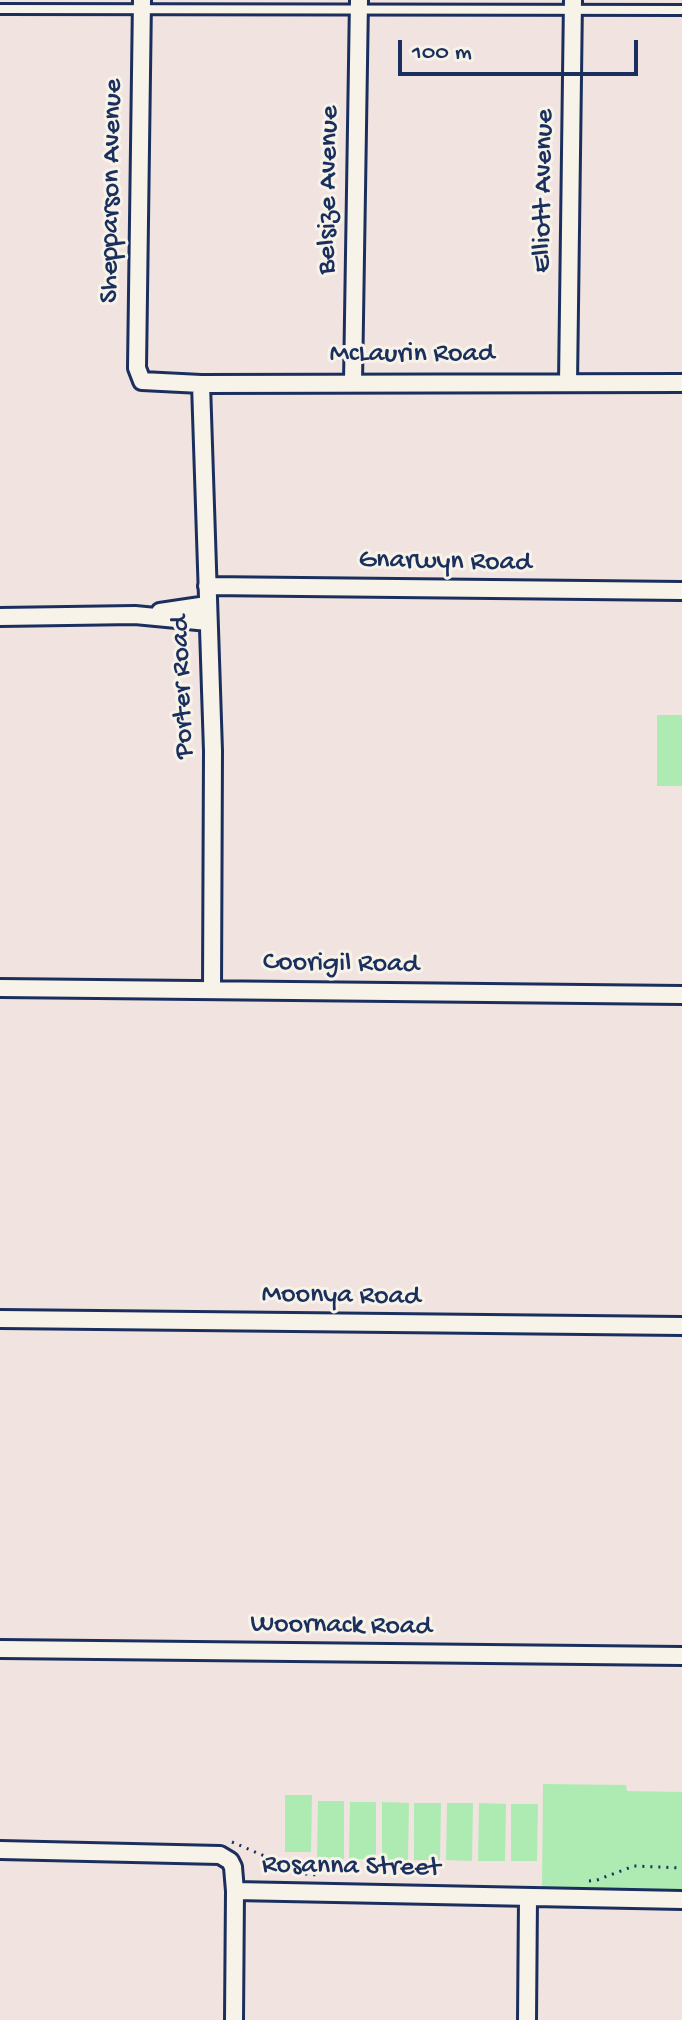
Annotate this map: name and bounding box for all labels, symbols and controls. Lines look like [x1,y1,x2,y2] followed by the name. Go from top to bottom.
[402,24,642,74] scale bar
[412,39,472,68] text: 100 m
[94,78,132,304] street label: Shepparson Avenue
[312,105,348,275] street label: Belsize Avenue
[527,109,563,273] street label: Elliott Avenue
[330,339,494,373] street label: McLaurin Road
[358,545,532,581] street label: Gnarwyn Road
[165,615,203,759] street label: Porter Road
[263,947,419,983] street label: Coorigil Road
[261,1279,421,1315] street label: Moonya Road
[250,1609,432,1645] street label: Woornack Road
[261,1850,441,1886] street label: Rosanna Street

